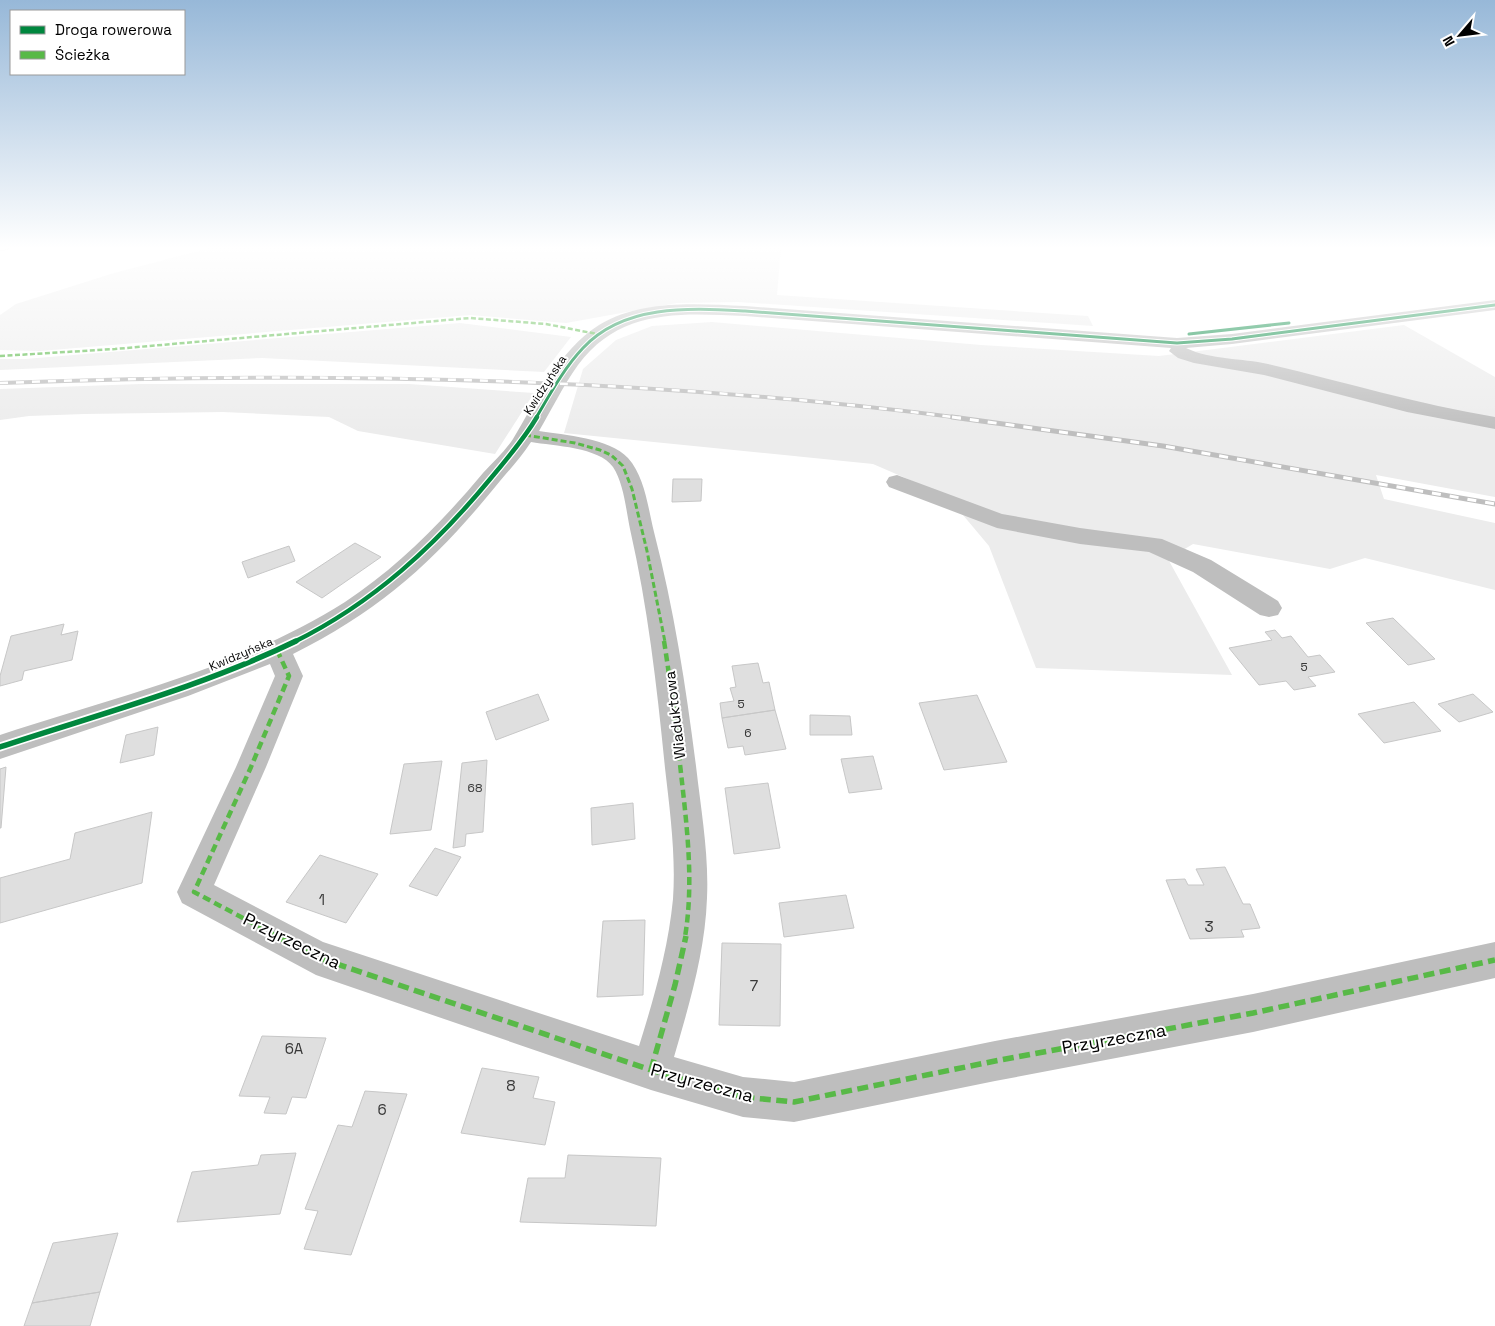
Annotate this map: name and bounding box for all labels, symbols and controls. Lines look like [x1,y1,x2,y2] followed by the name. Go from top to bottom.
[10,10,185,75] legend
[1435,10,1485,60] north arrow
[55,20,172,39] text: Droga rowerowa
[1438,33,1459,49] text: N
[55,45,110,64] text: Ścieżka
[520,352,570,418] street label: Kwidzyńska
[207,633,275,675] street label: Kwidzyńska
[1300,659,1308,675] house number: 5
[660,670,689,760] street label: Wiaduktowa
[737,696,745,712] house number: 5
[744,725,752,741] house number: 6
[468,780,482,796] house number: 68
[319,890,325,909] house number: 1
[240,907,345,974] street label: Przyrzeczna
[1204,917,1214,936] house number: 3
[750,976,758,995] house number: 7
[1060,1018,1168,1059] street label: Przyrzeczna
[285,1039,304,1058] house number: 6A
[648,1058,756,1107] street label: Przyrzeczna
[506,1076,516,1095] house number: 8
[377,1100,387,1119] house number: 6

